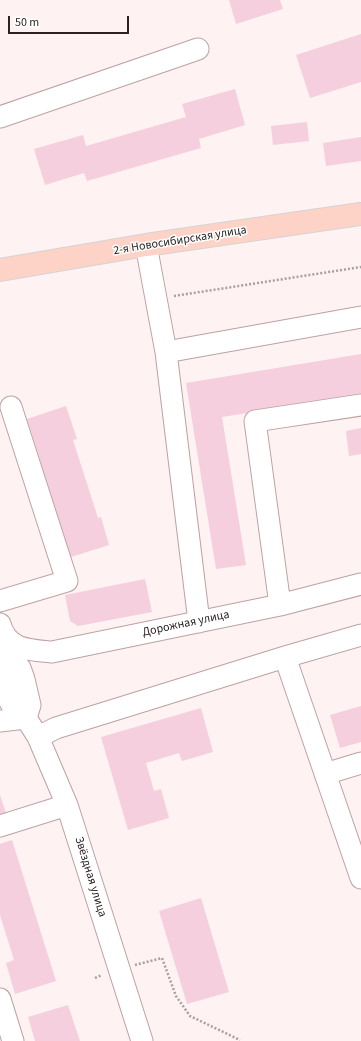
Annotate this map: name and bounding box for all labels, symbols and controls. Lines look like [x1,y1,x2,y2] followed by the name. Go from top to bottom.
[10,8,131,34] scale bar
[15,14,39,31] text: 50 m
[112,223,248,259] street label: 2-я Новосибирская улица
[141,608,231,640] street label: Дорожная улица
[71,835,109,919] street label: Звёздная улица

